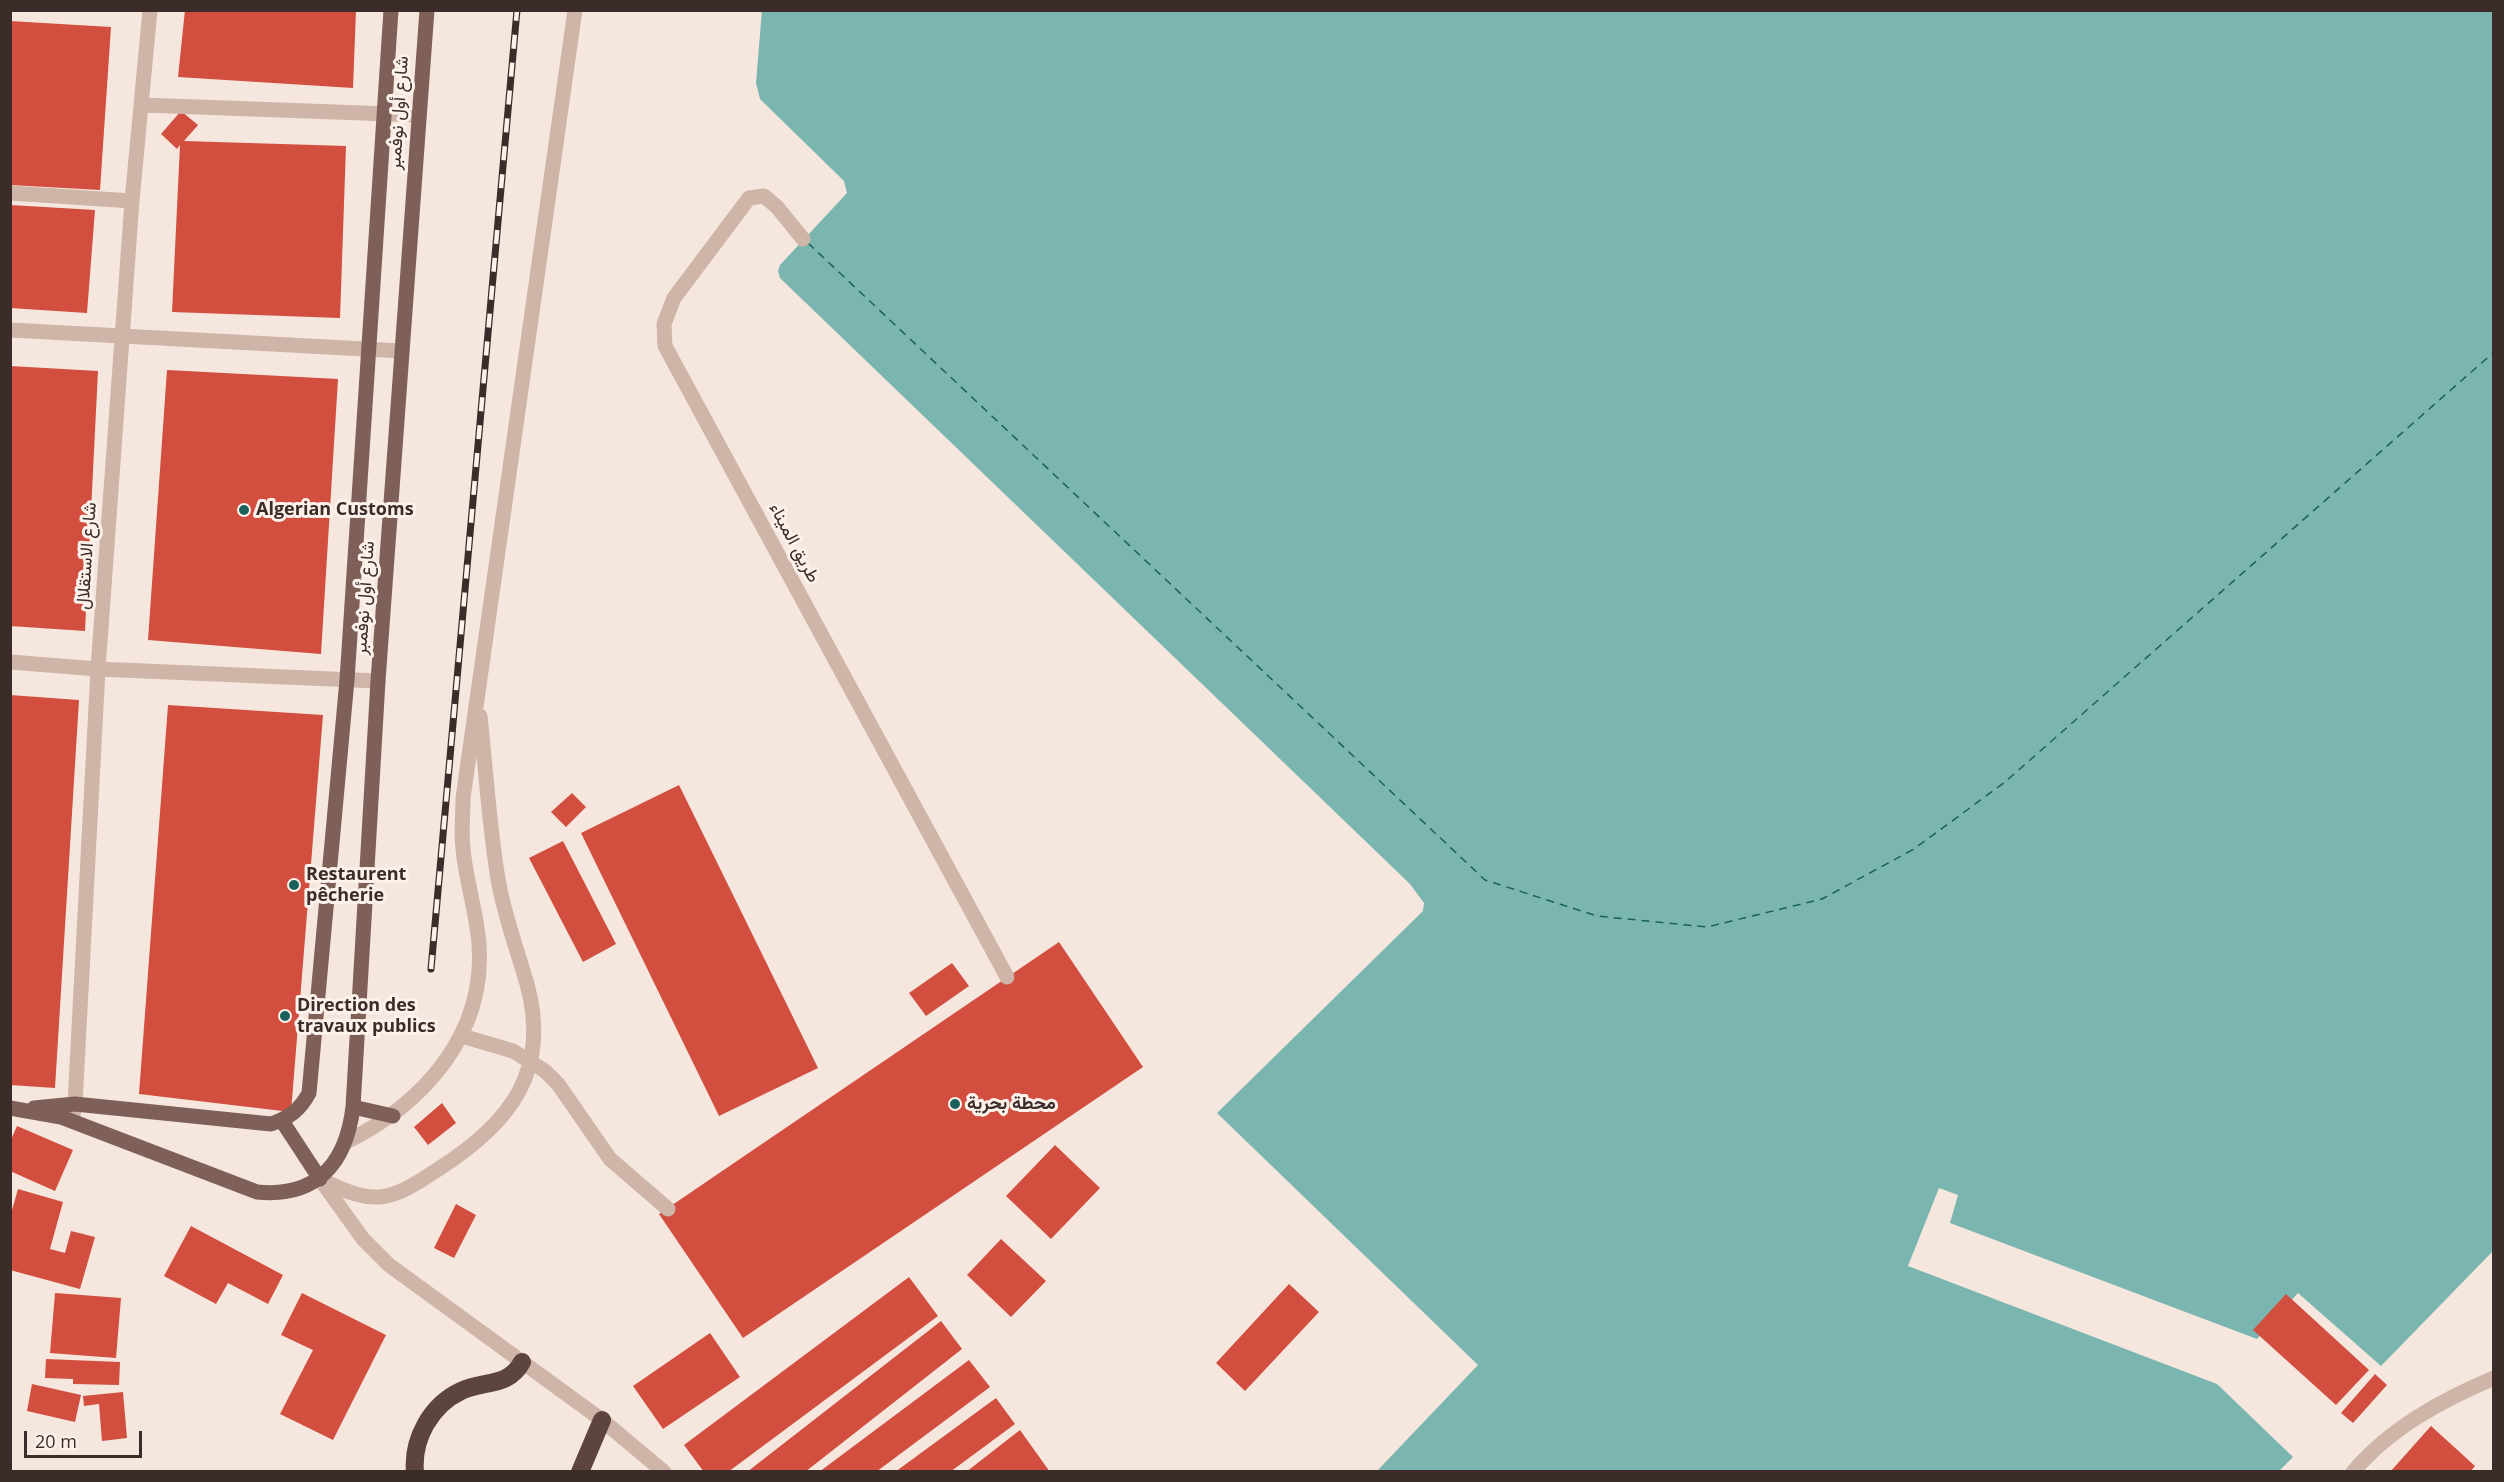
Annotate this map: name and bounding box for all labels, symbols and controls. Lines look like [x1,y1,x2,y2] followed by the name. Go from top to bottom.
[384,55,414,171] street label: شارع أول نوفمبر
[256,499,414,521] place label: Algerian Customs
[764,499,824,587] street label: طريق الميناء
[72,502,102,610] street label: شارع الاستقلال
[237,503,251,517] marker: Algerian Customs
[350,540,380,656] street label: شارع أول نوفمبر
[306,864,406,906] place label: Restaurent pêcherie
[287,878,301,892] marker: Restaurent pêcherie
[297,995,436,1038] place label: Direction des travaux publics
[278,1009,292,1023] marker: Direction des travaux publics
[967,1093,1056,1115] place label: محطة بحرية
[948,1097,962,1111] marker: محطة بحرية
[27,1419,146,1457] scale bar
[35,1429,77,1453] text: 20 m

